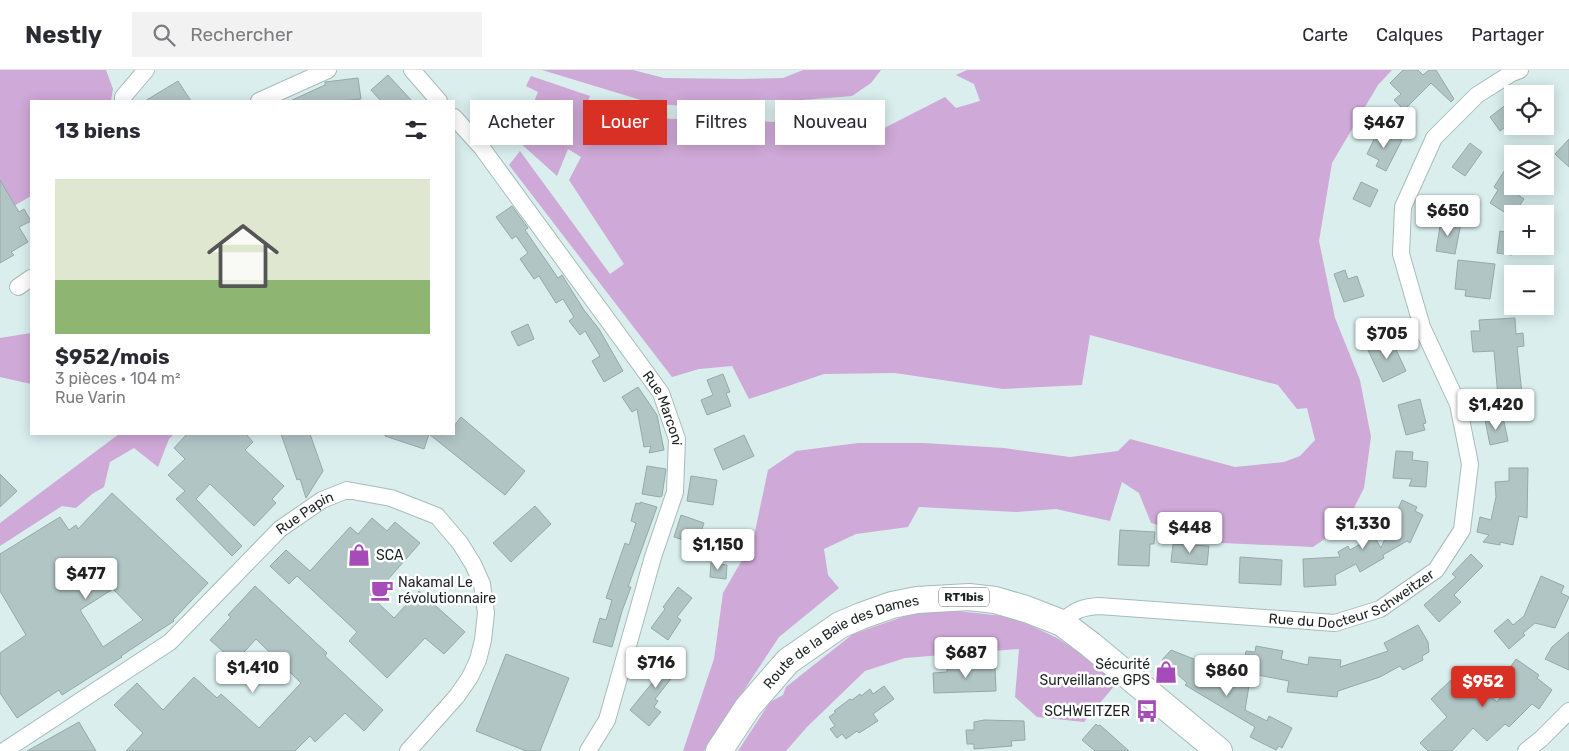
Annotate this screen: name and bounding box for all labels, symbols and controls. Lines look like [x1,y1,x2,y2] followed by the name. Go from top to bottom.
[132,12,482,57] search box
[25,21,102,49] text: Nestly
[150,21,178,49] icon: search
[190,23,293,46] text: Rechercher
[1302,24,1348,46] text: Carte
[1376,24,1443,46] text: Calques
[1471,24,1544,46] text: Partager
[1504,85,1554,315] map controls
[1504,85,1554,135] button: locate
[470,100,573,145] chip: Acheter
[583,100,667,145] chip: Louer
[677,100,765,145] chip: Filtres
[775,100,885,145] chip: Nouveau
[1354,106,1414,149] pin: $467
[1364,113,1404,132] text: $467
[402,116,430,144] icon: filters
[55,118,141,143] text: 13 biens
[1504,145,1554,195] button: layers
[1418,194,1478,237] pin: $650
[1427,201,1469,220] text: $650
[1504,205,1554,255] button: +
[198,211,288,301] icon: home
[1504,265,1554,315] button: −
[1357,318,1417,360] pin: $705
[1366,324,1408,343] text: $705
[55,344,170,369] text: $952/mois
[639,367,686,446] street label: Rue Marconi
[55,369,181,388] text: 3 pièces · 104 m²
[55,388,126,407] text: Rue Varin
[1455,388,1537,431] pin: $1,420
[1468,395,1524,414] text: $1,420
[273,488,336,538] street label: Rue Papin
[1322,508,1404,550] pin: $1,330
[1160,512,1220,554] pin: $448
[1335,514,1391,533] text: $1,330
[1168,518,1212,537] text: $448
[677,528,759,571] pin: $1,150
[692,535,744,554] text: $1,150
[346,542,372,568] shop icon: SCA
[376,547,404,564] place label: SCA
[56,558,116,600] pin: $477
[66,564,106,583] text: $477
[1268,565,1438,631] street label: Rue du Docteur Schweitzer
[398,574,496,607] place label: Nakamal Le révolutionnaire
[369,577,395,603] cafe icon: Nakamal Le révolutionnaire
[939,588,989,606] road number: RT1bis
[760,591,920,692] street label: Route de la Baie des Dames
[936,636,996,679] pin: $687
[945,643,987,662] text: $687
[626,646,686,689] pin: $716
[212,652,294,694] pin: $1,410
[637,653,675,672] text: $716
[1197,654,1257,697] pin: $860
[1040,656,1150,689] place label: Sécurité Surveillance GPS
[227,658,279,677] text: $1,410
[1153,659,1179,685] shop icon: Sécurité Surveillance GPS
[1206,661,1248,680] text: $860
[1453,666,1513,708] pin: $952
[1462,672,1504,691] text: $952
[1134,698,1160,724] bus stop icon: SCHWEITZER
[1044,703,1130,720] place label: SCHWEITZER

